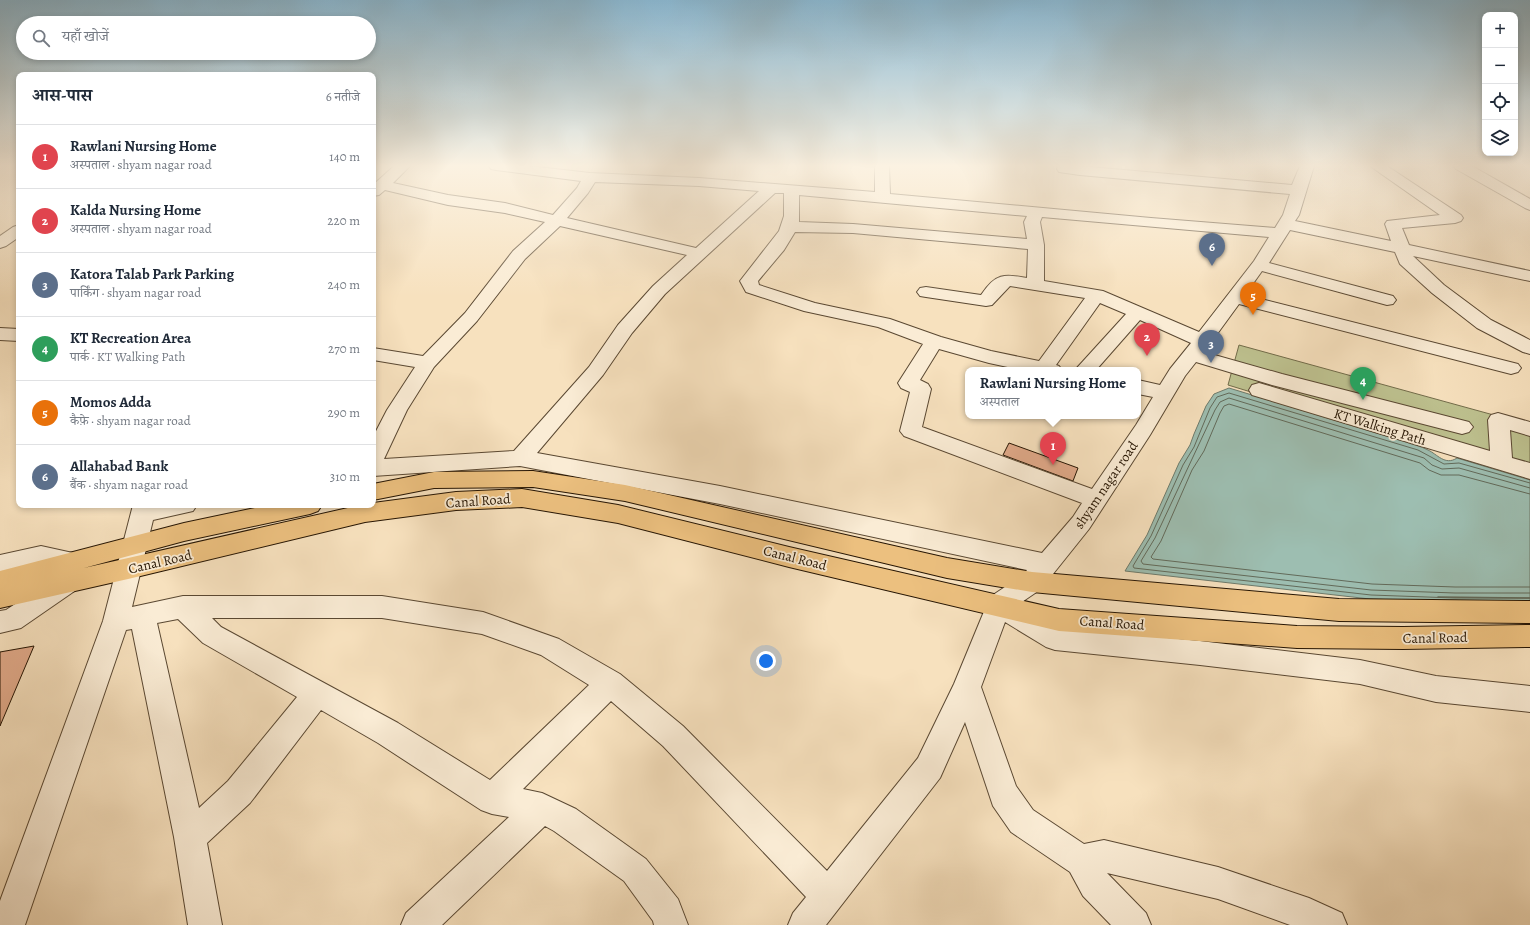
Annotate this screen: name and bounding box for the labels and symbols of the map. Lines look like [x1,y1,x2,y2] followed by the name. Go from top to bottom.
[1199,233,1225,266] pin: 6
[1240,282,1266,315] pin: 5
[1134,323,1160,356] pin: 2
[1198,330,1224,363] pin: 3
[1350,367,1376,400] pin: 4
[1332,404,1429,450] street label: KT Walking Path
[1040,432,1066,465] pin: 1
[1070,437,1143,532] street label: shyam nagar road
[445,489,511,513] street label: Canal Road
[761,541,829,575] street label: Canal Road
[126,545,194,579] street label: Canal Road
[1079,611,1145,635] street label: Canal Road
[1402,628,1468,648] street label: Canal Road
[756,651,776,671] your location

